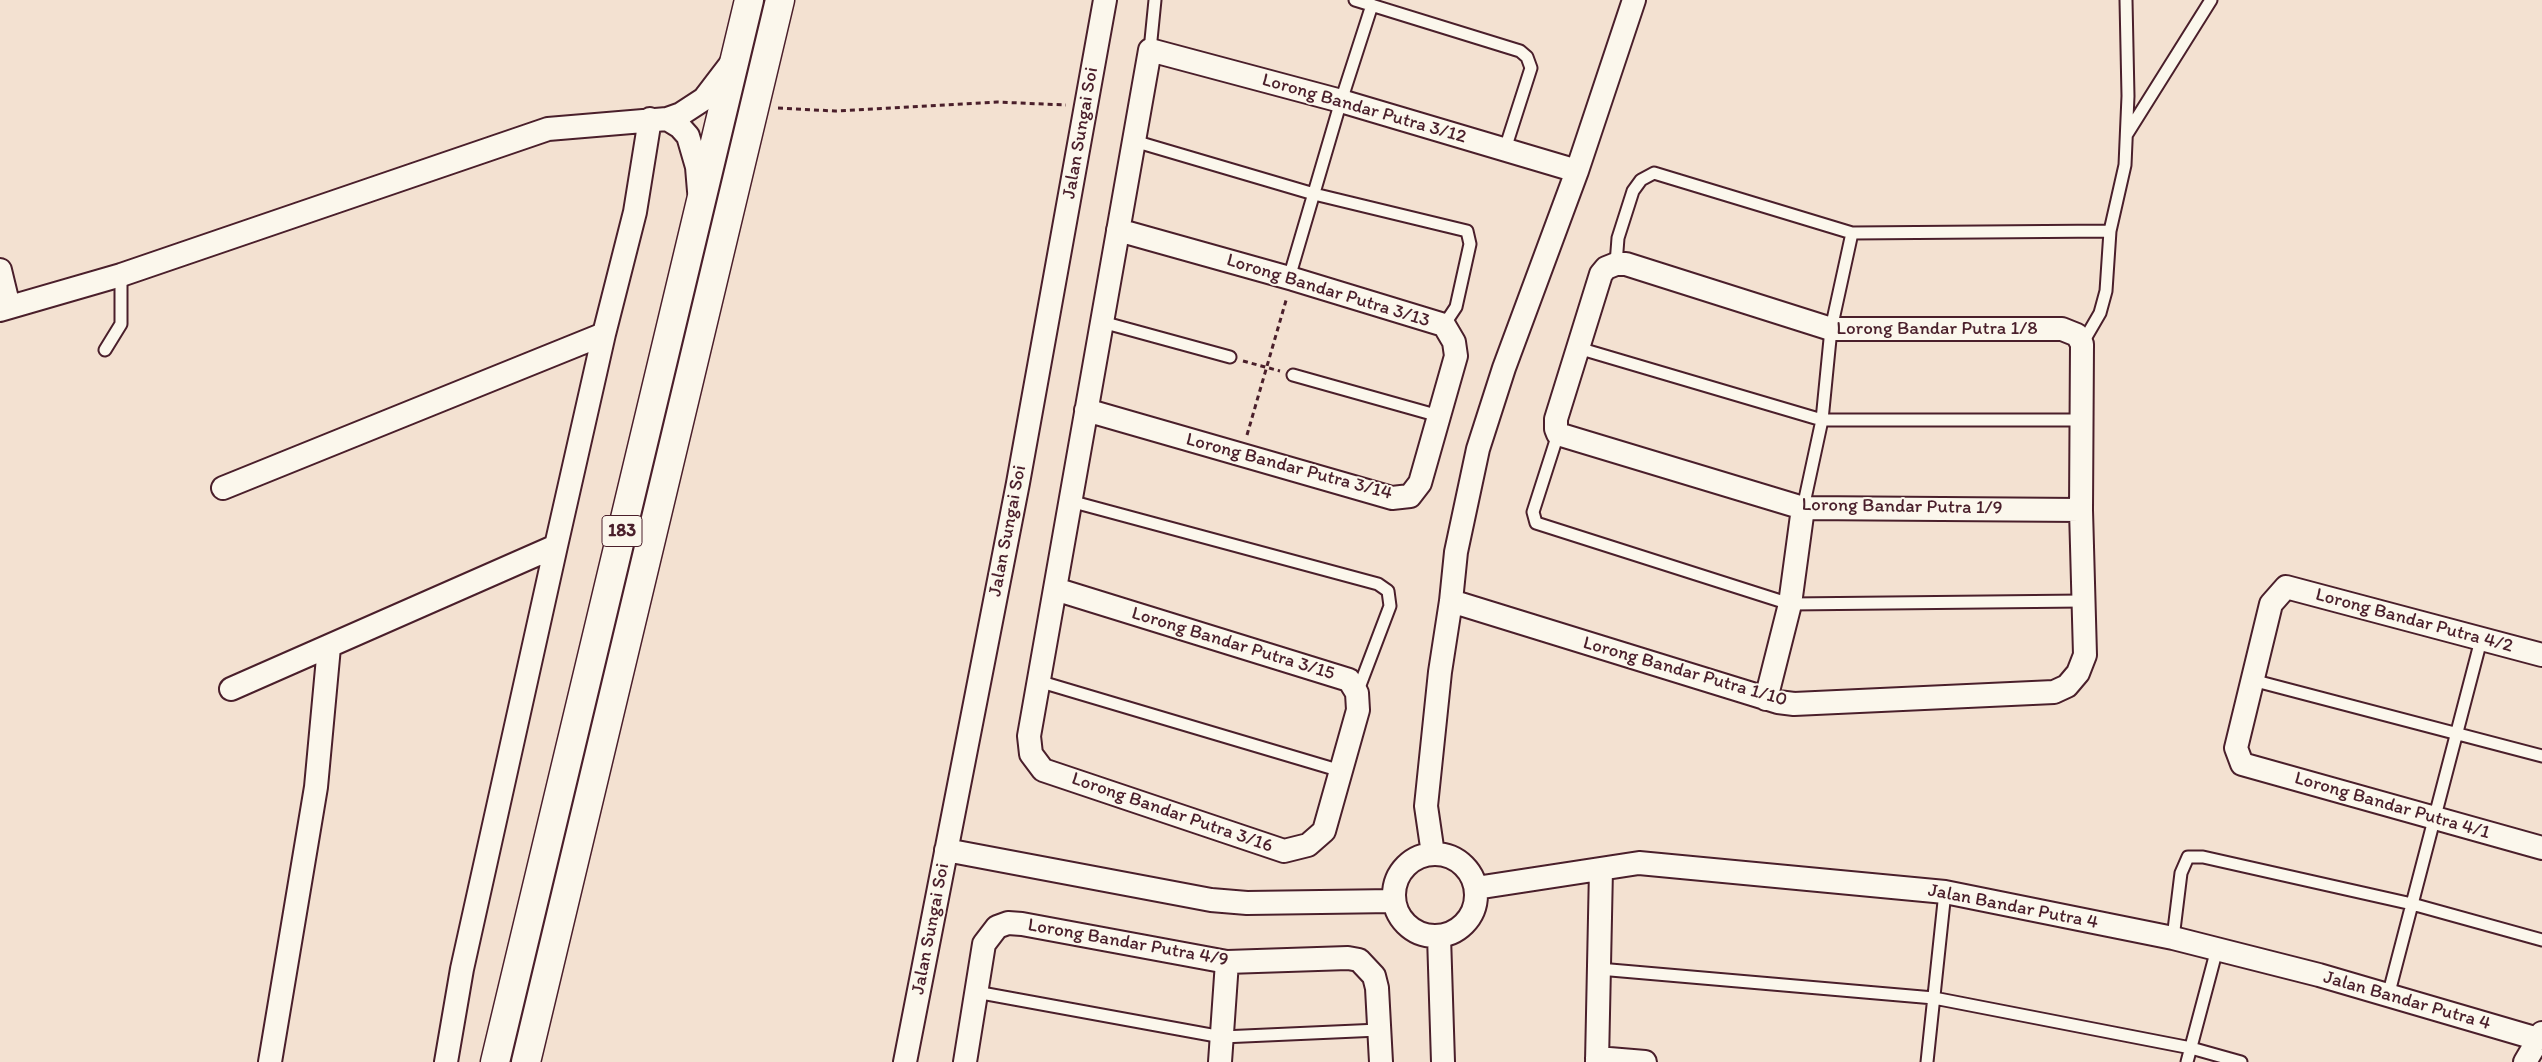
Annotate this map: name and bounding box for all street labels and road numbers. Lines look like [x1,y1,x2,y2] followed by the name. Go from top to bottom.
[1058,65,1104,201] street label: Jalan Sungai Soi
[1259,69,1469,149] street label: Lorong Bandar Putra 3/12
[1223,249,1433,333] street label: Lorong Bandar Putra 3/13
[1836,318,2038,340] street label: Lorong Bandar Putra 1/8
[1183,428,1395,506] street label: Lorong Bandar Putra 3/14
[984,463,1032,599] street label: Jalan Sungai Soi
[1801,494,2003,520] street label: Lorong Bandar Putra 1/9
[602,516,642,546] road number: 183
[2313,584,2515,658] street label: Lorong Bandar Putra 4/2
[1129,602,1337,686] street label: Lorong Bandar Putra 3/15
[1580,632,1790,712] street label: Lorong Bandar Putra 1/10
[2292,767,2492,845] street label: Lorong Bandar Putra 4/1
[1068,768,1276,858] street label: Lorong Bandar Putra 3/16
[907,861,955,997] street label: Jalan Sungai Soi
[1926,879,2100,935] street label: Jalan Bandar Putra 4
[1026,914,1230,972] street label: Lorong Bandar Putra 4/9
[2321,966,2493,1036] street label: Jalan Bandar Putra 4

